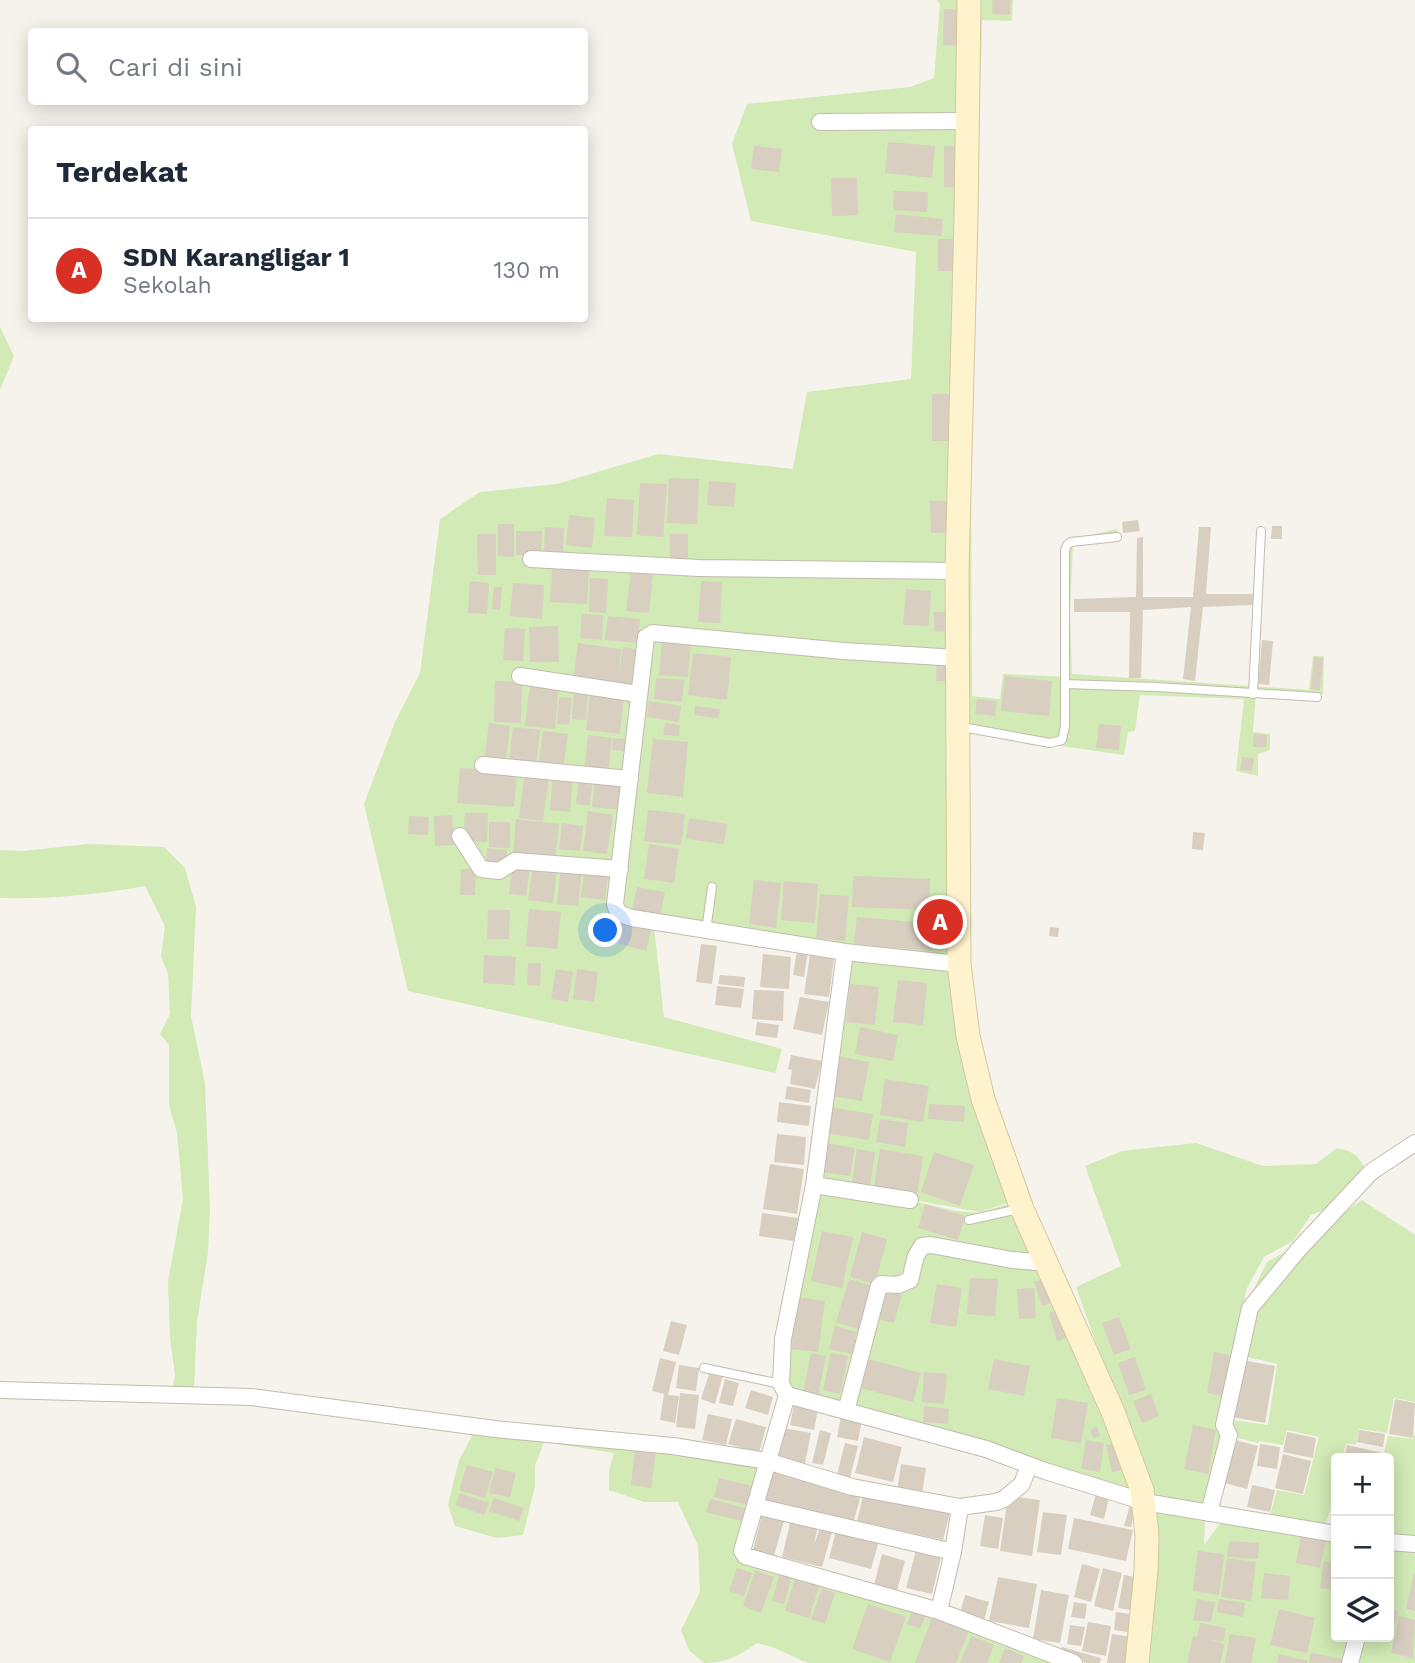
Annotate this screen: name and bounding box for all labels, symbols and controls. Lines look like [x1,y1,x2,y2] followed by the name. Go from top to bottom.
[28,28,588,105] search box
[52,48,90,86] icon: search
[108,52,243,82] text: Cari di sini
[56,154,188,189] text: Terdekat
[123,242,350,272] text: SDN Karangligar 1
[71,257,87,284] text: A
[494,257,560,284] text: 130 m
[123,272,212,299] text: Sekolah
[917,896,963,948] pin: A
[588,913,622,947] your location
[1331,1453,1394,1642] map controls
[1331,1453,1394,1516] button: +
[1331,1516,1394,1579] button: −
[1331,1579,1394,1642] button: layers

